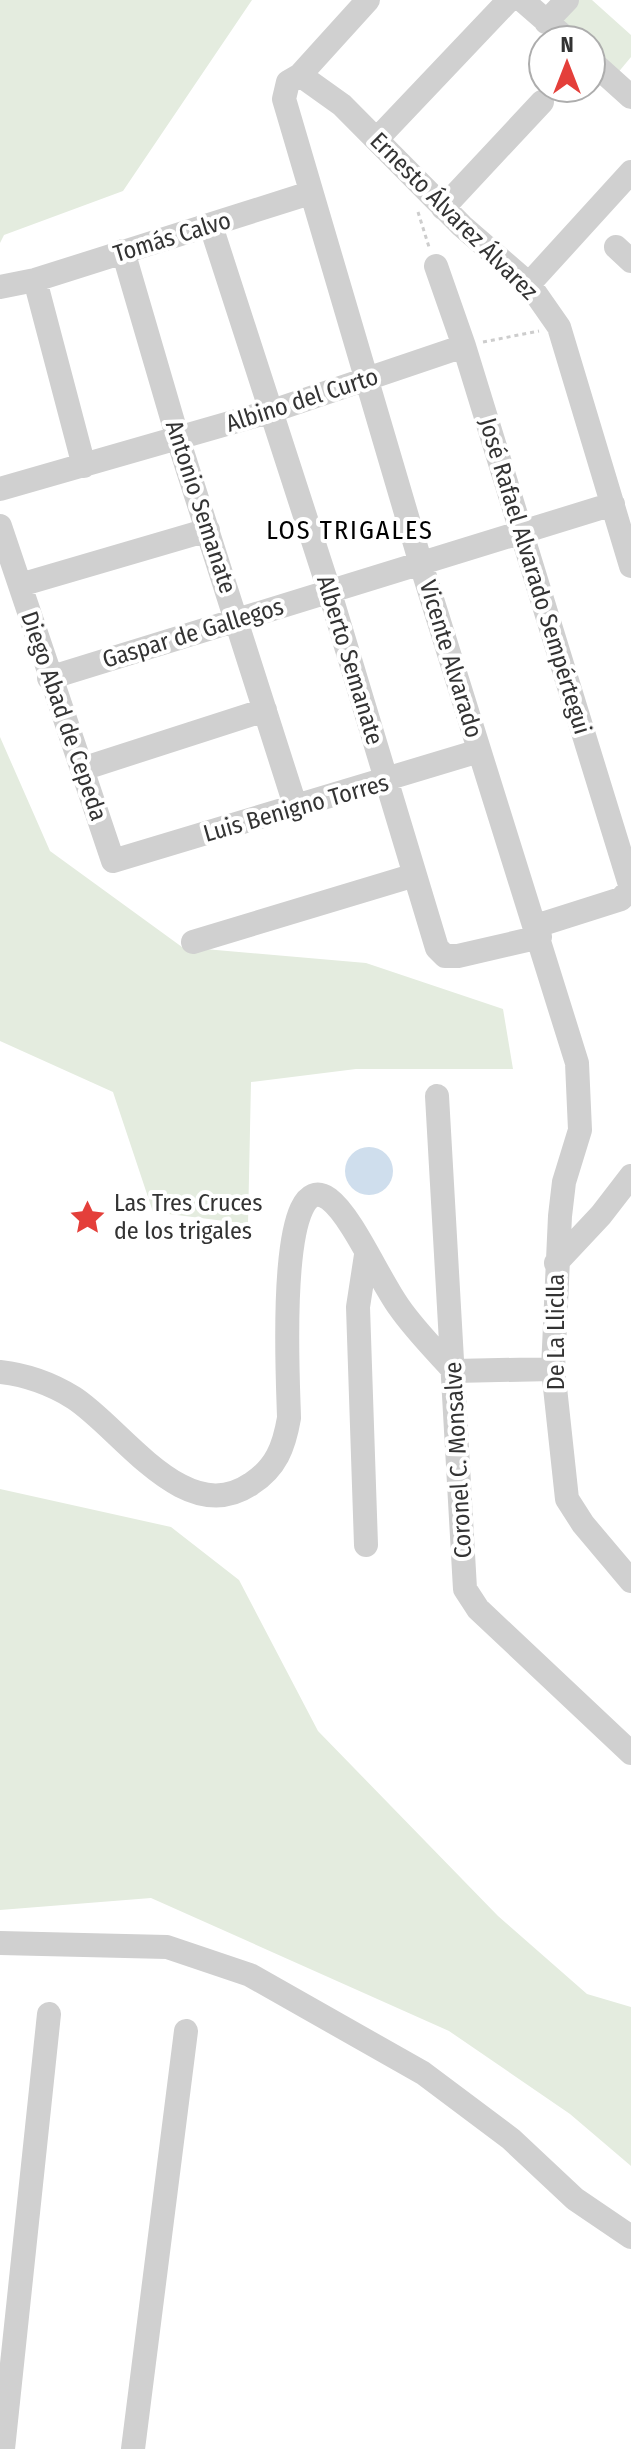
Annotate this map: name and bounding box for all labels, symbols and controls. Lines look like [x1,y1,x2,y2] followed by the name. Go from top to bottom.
[527,24,607,104] north arrow
[560,31,574,58] text: N
[365,126,544,305] street label: Ernesto Álvarez Álvarez
[110,206,234,268] street label: Tomás Calvo
[222,362,382,438] street label: Albino del Curto
[473,414,597,738] street label: José Rafael Alvarado Sempértegui
[160,417,242,597] street label: Antonio Semanate
[266,515,434,546] district label: LOS TRIGALES
[311,572,389,748] street label: Alberto Semanate
[414,577,488,741] street label: Vicente Alvarado
[99,592,287,674] street label: Gaspar de Gallegos
[15,608,113,824] street label: Diego Abad de Cepeda
[200,768,392,848] street label: Luis Benigno Torres
[114,1189,262,1245] place label: Las Tres Cruces de los trigales
[69,1198,107,1236] place icon: Las Tres Cruces de los trigales
[542,1274,570,1390] street label: De La Lliclla
[439,1361,477,1559] street label: Coronel C. Monsalve

